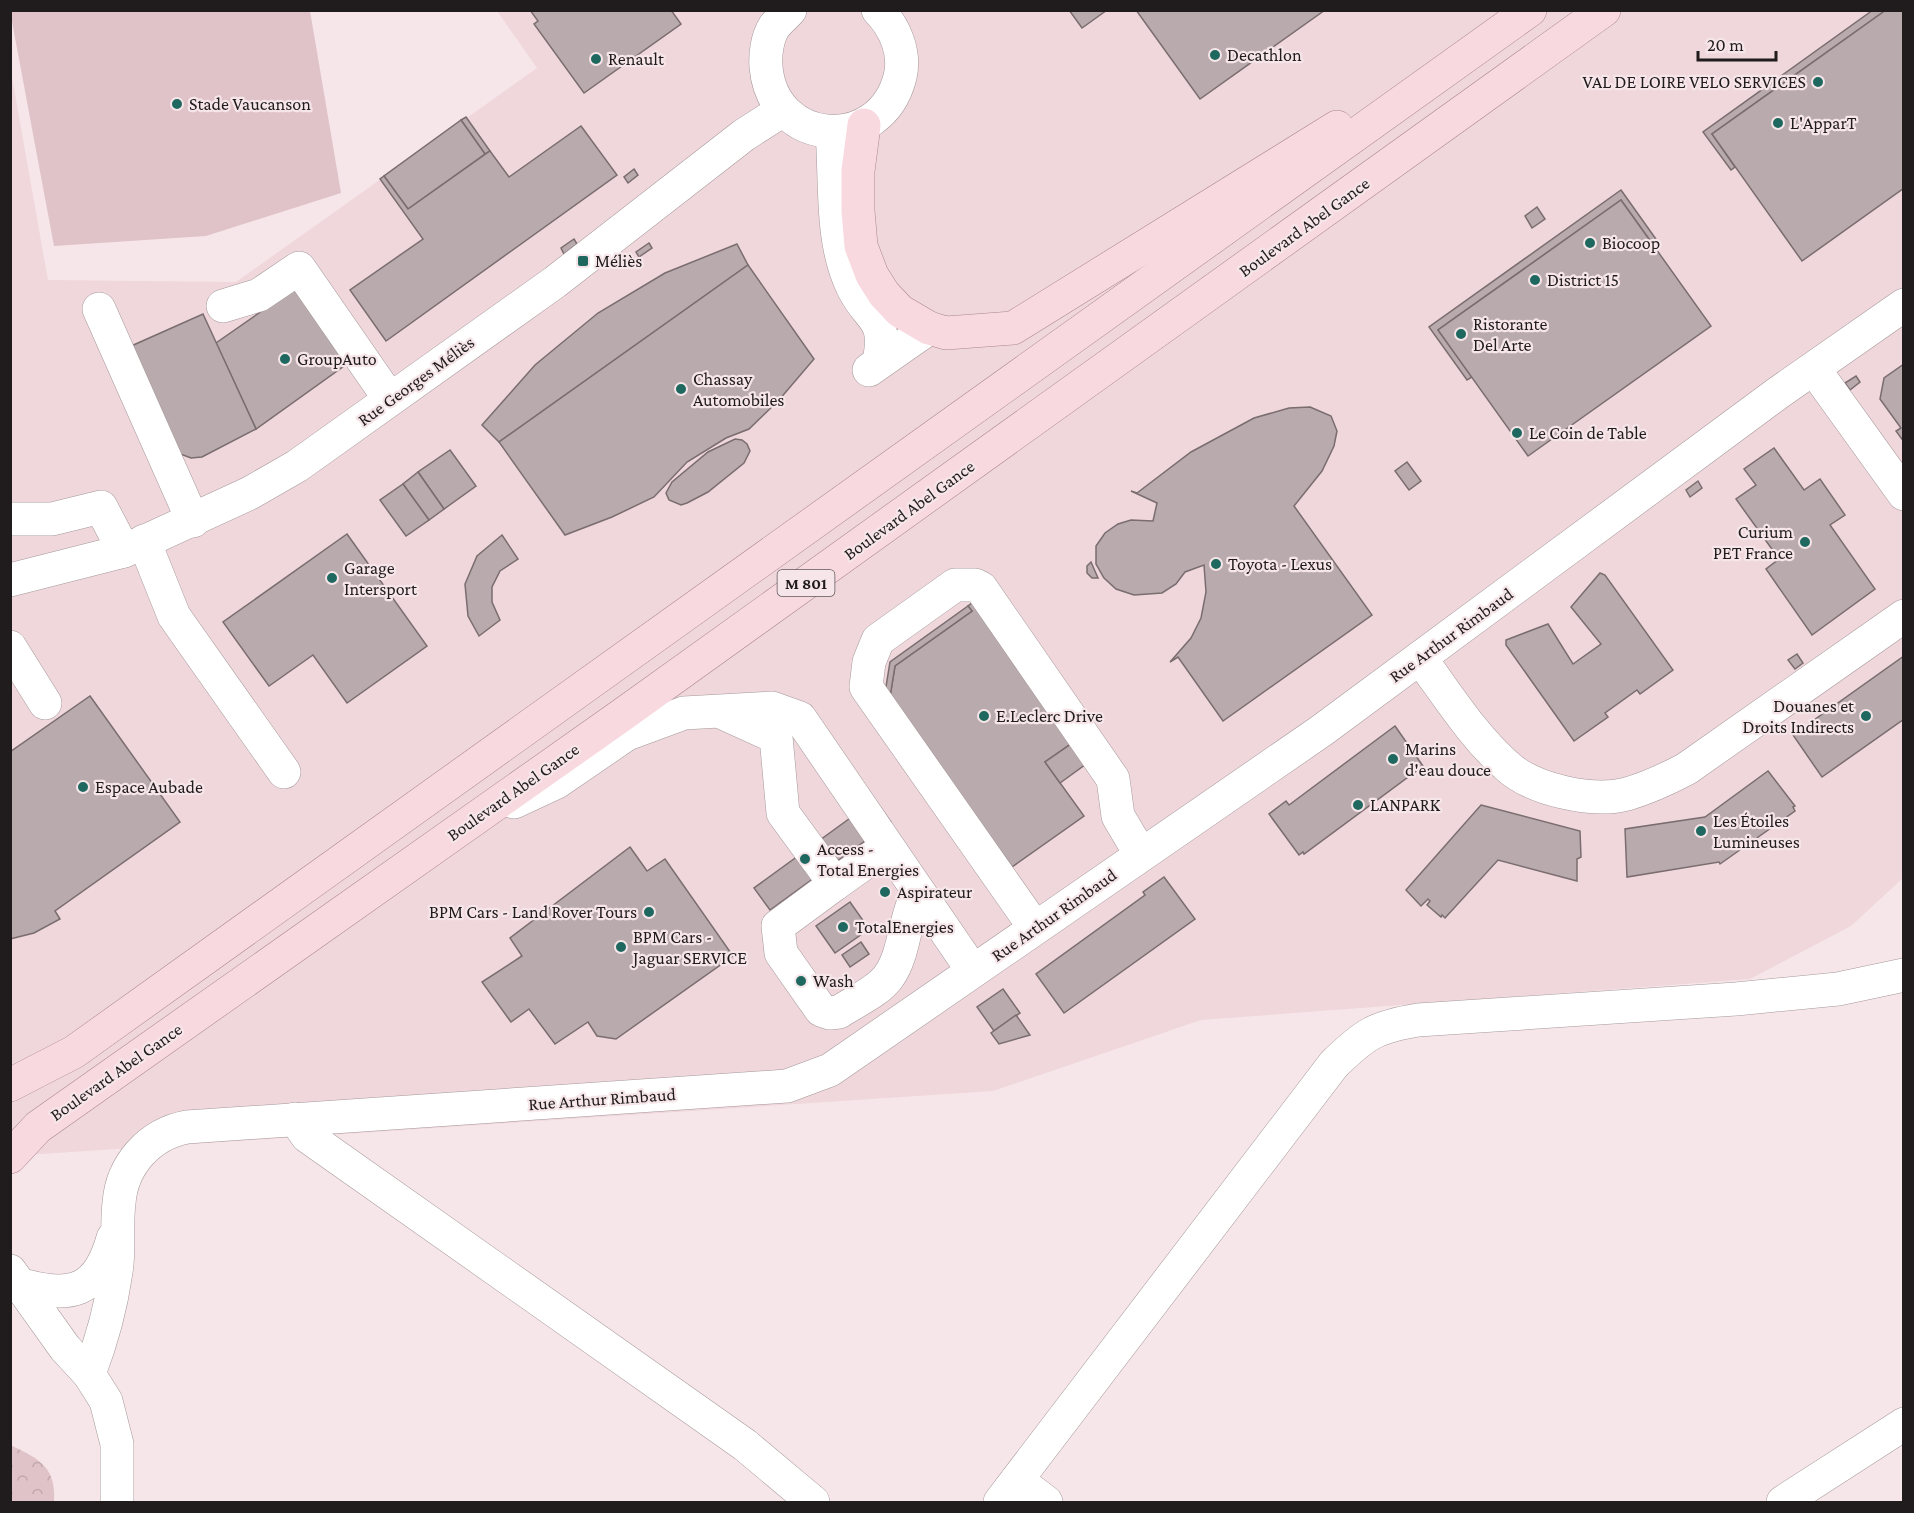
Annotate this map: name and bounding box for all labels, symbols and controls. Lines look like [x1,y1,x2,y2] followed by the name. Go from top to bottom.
[1698,24,1776,62] scale bar
[1707,35,1744,55] text: 20 m
[1227,45,1302,65] place label: Decathlon
[1208,48,1222,62] marker: Decathlon
[608,49,665,69] place label: Renault
[589,52,603,66] marker: Renault
[1582,72,1806,92] place label: VAL DE LOIRE VELO SERVICES
[1811,75,1825,89] marker: VAL DE LOIRE VELO SERVICES
[189,94,311,114] place label: Stade Vaucanson
[170,97,184,111] marker: Stade Vaucanson
[1790,113,1857,133] place label: L'ApparT
[1771,116,1785,130] marker: L'ApparT
[1235,173,1373,281] street label: Boulevard Abel Gance
[1602,233,1660,253] place label: Biocoop
[1583,236,1597,250] marker: Biocoop
[595,251,642,271] place label: Méliès
[576,254,590,268] marker: Méliès
[1547,270,1619,290] place label: District 15
[1528,273,1542,287] marker: District 15
[1473,314,1547,355] place label: Ristorante Del Arte
[1454,327,1468,341] marker: Ristorante Del Arte
[354,332,478,430] street label: Rue Georges Méliès
[297,349,377,369] place label: GroupAuto
[278,352,292,366] marker: GroupAuto
[693,369,784,410] place label: Chassay Automobiles
[674,382,688,396] marker: Chassay Automobiles
[1529,423,1647,443] place label: Le Coin de Table
[1510,426,1524,440] marker: Le Coin de Table
[840,456,978,564] street label: Boulevard Abel Gance
[1713,522,1794,563] place label: Curium PET France
[1798,535,1812,549] marker: Curium PET France
[1228,554,1332,574] place label: Toyota - Lexus
[1209,557,1223,571] marker: Toyota - Lexus
[344,558,418,599] place label: Garage Intersport
[778,570,834,596] road number: M 801
[325,571,339,585] marker: Garage Intersport
[1385,583,1517,687] street label: Rue Arthur Rimbaud
[1743,696,1855,737] place label: Douanes et Droits Indirects
[996,706,1103,726] place label: E.Leclerc Drive
[977,709,991,723] marker: E.Leclerc Drive
[1859,709,1873,723] marker: Douanes et Droits Indirects
[443,739,583,845] street label: Boulevard Abel Gance
[1405,739,1491,780] place label: Marins d'eau douce
[1386,752,1400,766] marker: Marins d'eau douce
[95,777,203,797] place label: Espace Aubade
[76,780,90,794] marker: Espace Aubade
[1370,795,1441,815] place label: LANPARK
[1351,798,1365,812] marker: LANPARK
[1713,811,1800,852] place label: Les Étoiles Lumineuses
[1694,824,1708,838] marker: Les Étoiles Lumineuses
[817,839,919,880] place label: Access - Total Energies
[798,852,812,866] marker: Access - Total Energies
[988,864,1121,966] street label: Rue Arthur Rimbaud
[897,882,973,902] place label: Aspirateur
[878,885,892,899] marker: Aspirateur
[429,902,637,922] place label: BPM Cars - Land Rover Tours
[642,905,656,919] marker: BPM Cars - Land Rover Tours
[855,917,954,937] place label: TotalEnergies
[836,920,850,934] marker: TotalEnergies
[631,927,747,968] place label: BPM Cars - Jaguar SERVICE
[614,940,628,954] marker: BPM Cars - Jaguar SERVICE
[813,971,854,991] place label: Wash
[794,974,808,988] marker: Wash
[46,1019,186,1125] street label: Boulevard Abel Gance
[528,1084,677,1114] street label: Rue Arthur Rimbaud

